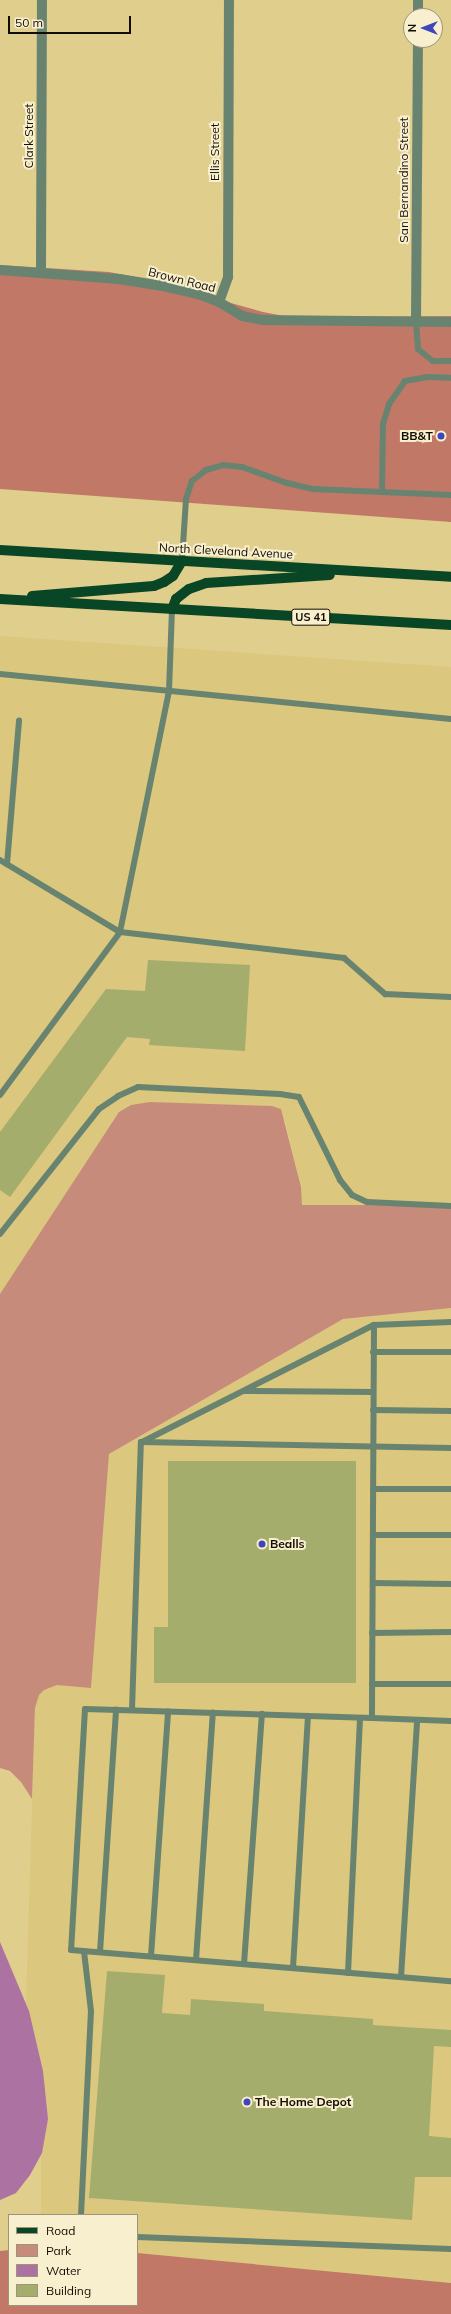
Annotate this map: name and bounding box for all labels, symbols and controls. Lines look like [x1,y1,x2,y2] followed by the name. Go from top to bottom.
[10,8,133,34] scale bar
[403,8,443,48] north arrow
[15,15,43,30] text: 50 m
[405,24,419,32] text: N
[22,103,36,169] street label: Clark Street
[397,117,411,243] street label: San Bernandino Street
[208,123,222,181] street label: Ellis Street
[147,265,217,295] street label: Brown Road
[401,429,433,443] place label: BB&T
[436,431,446,441] marker: BB&T
[159,540,293,562] street label: North Cleveland Avenue
[291,608,331,626] road number: US 41
[270,1537,305,1551] place label: Bealls
[257,1539,267,1549] marker: Bealls
[255,2095,351,2109] place label: The Home Depot
[242,2097,252,2107] marker: The Home Depot
[8,2214,138,2306] legend
[46,2223,75,2238] text: Road
[46,2243,71,2258] text: Park
[46,2263,81,2278] text: Water
[46,2283,91,2298] text: Building

